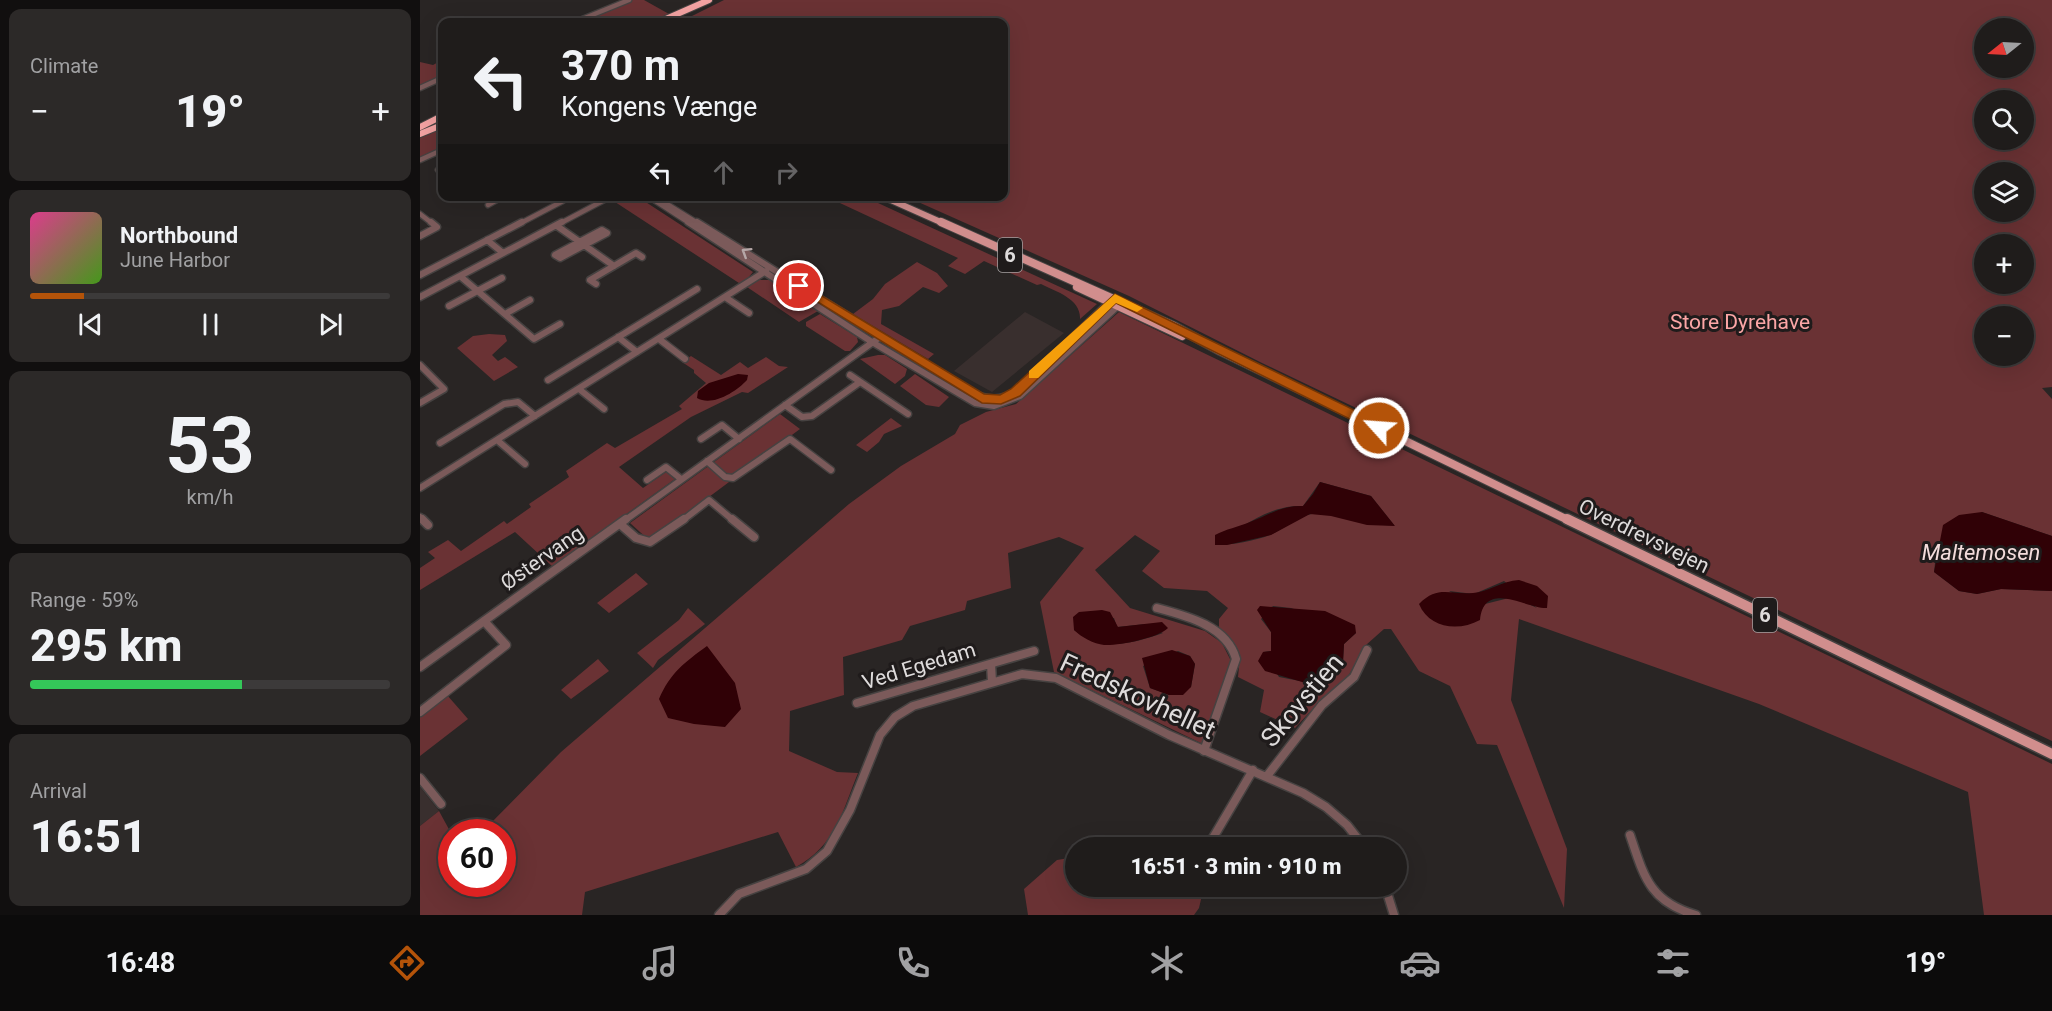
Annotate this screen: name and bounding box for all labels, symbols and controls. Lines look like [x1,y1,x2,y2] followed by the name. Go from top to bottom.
[1974,18,2034,78] north arrow
[1974,18,2034,366] map controls
[561,41,680,90] text: 370 m
[462,42,540,120] icon: left
[30,54,98,78] text: Climate
[175,85,245,138] text: 19°
[1974,90,2034,150] button: search
[561,91,757,123] text: Kongens Vænge
[30,92,49,131] text: −
[371,92,390,131] text: +
[644,156,677,189] icon: left
[707,156,740,189] icon: ahead
[770,156,803,189] icon: right
[1974,162,2034,222] button: layers
[120,223,238,248] text: Northbound
[1974,234,2034,294] button: +
[998,238,1022,272] road number: 6
[742,247,752,259] one-way arrow
[120,248,230,272] text: June Harbor
[773,260,824,311] pin
[782,269,815,302] icon: arrive
[1974,306,2034,366] button: −
[74,308,107,341] icon: previous
[194,308,227,341] icon: pause
[314,308,347,341] icon: next
[1670,310,1810,334] park label: Store Dyrehave
[1347,396,1411,460] position arrow
[165,400,255,491] text: 53
[187,485,233,509] text: km/h
[1575,494,1713,578] street label: Overdrevsvejen
[496,521,588,595] street label: Østervang
[1922,540,2040,565] water label: Maltemosen
[30,588,138,612] text: Range · 59%
[1753,598,1777,632] road number: 6
[30,619,182,672] text: 295 km
[859,637,979,695] street label: Ved Egedam
[1056,647,1220,745] street label: Fredskovhellet
[1254,647,1350,753] street label: Skovstien
[30,779,87,803] text: Arrival
[30,810,147,863] text: 16:51
[438,819,516,897] speed limit sign: 60
[1131,854,1341,879] text: 16:51 · 3 min · 910 m
[386,942,428,984] icon: directions
[639,942,681,984] icon: music
[892,942,934,984] icon: phone
[1146,942,1188,984] icon: climate
[1399,942,1441,984] icon: car
[1652,942,1694,984] icon: filters
[106,947,175,979] text: 16:48
[1905,947,1946,979] text: 19°

